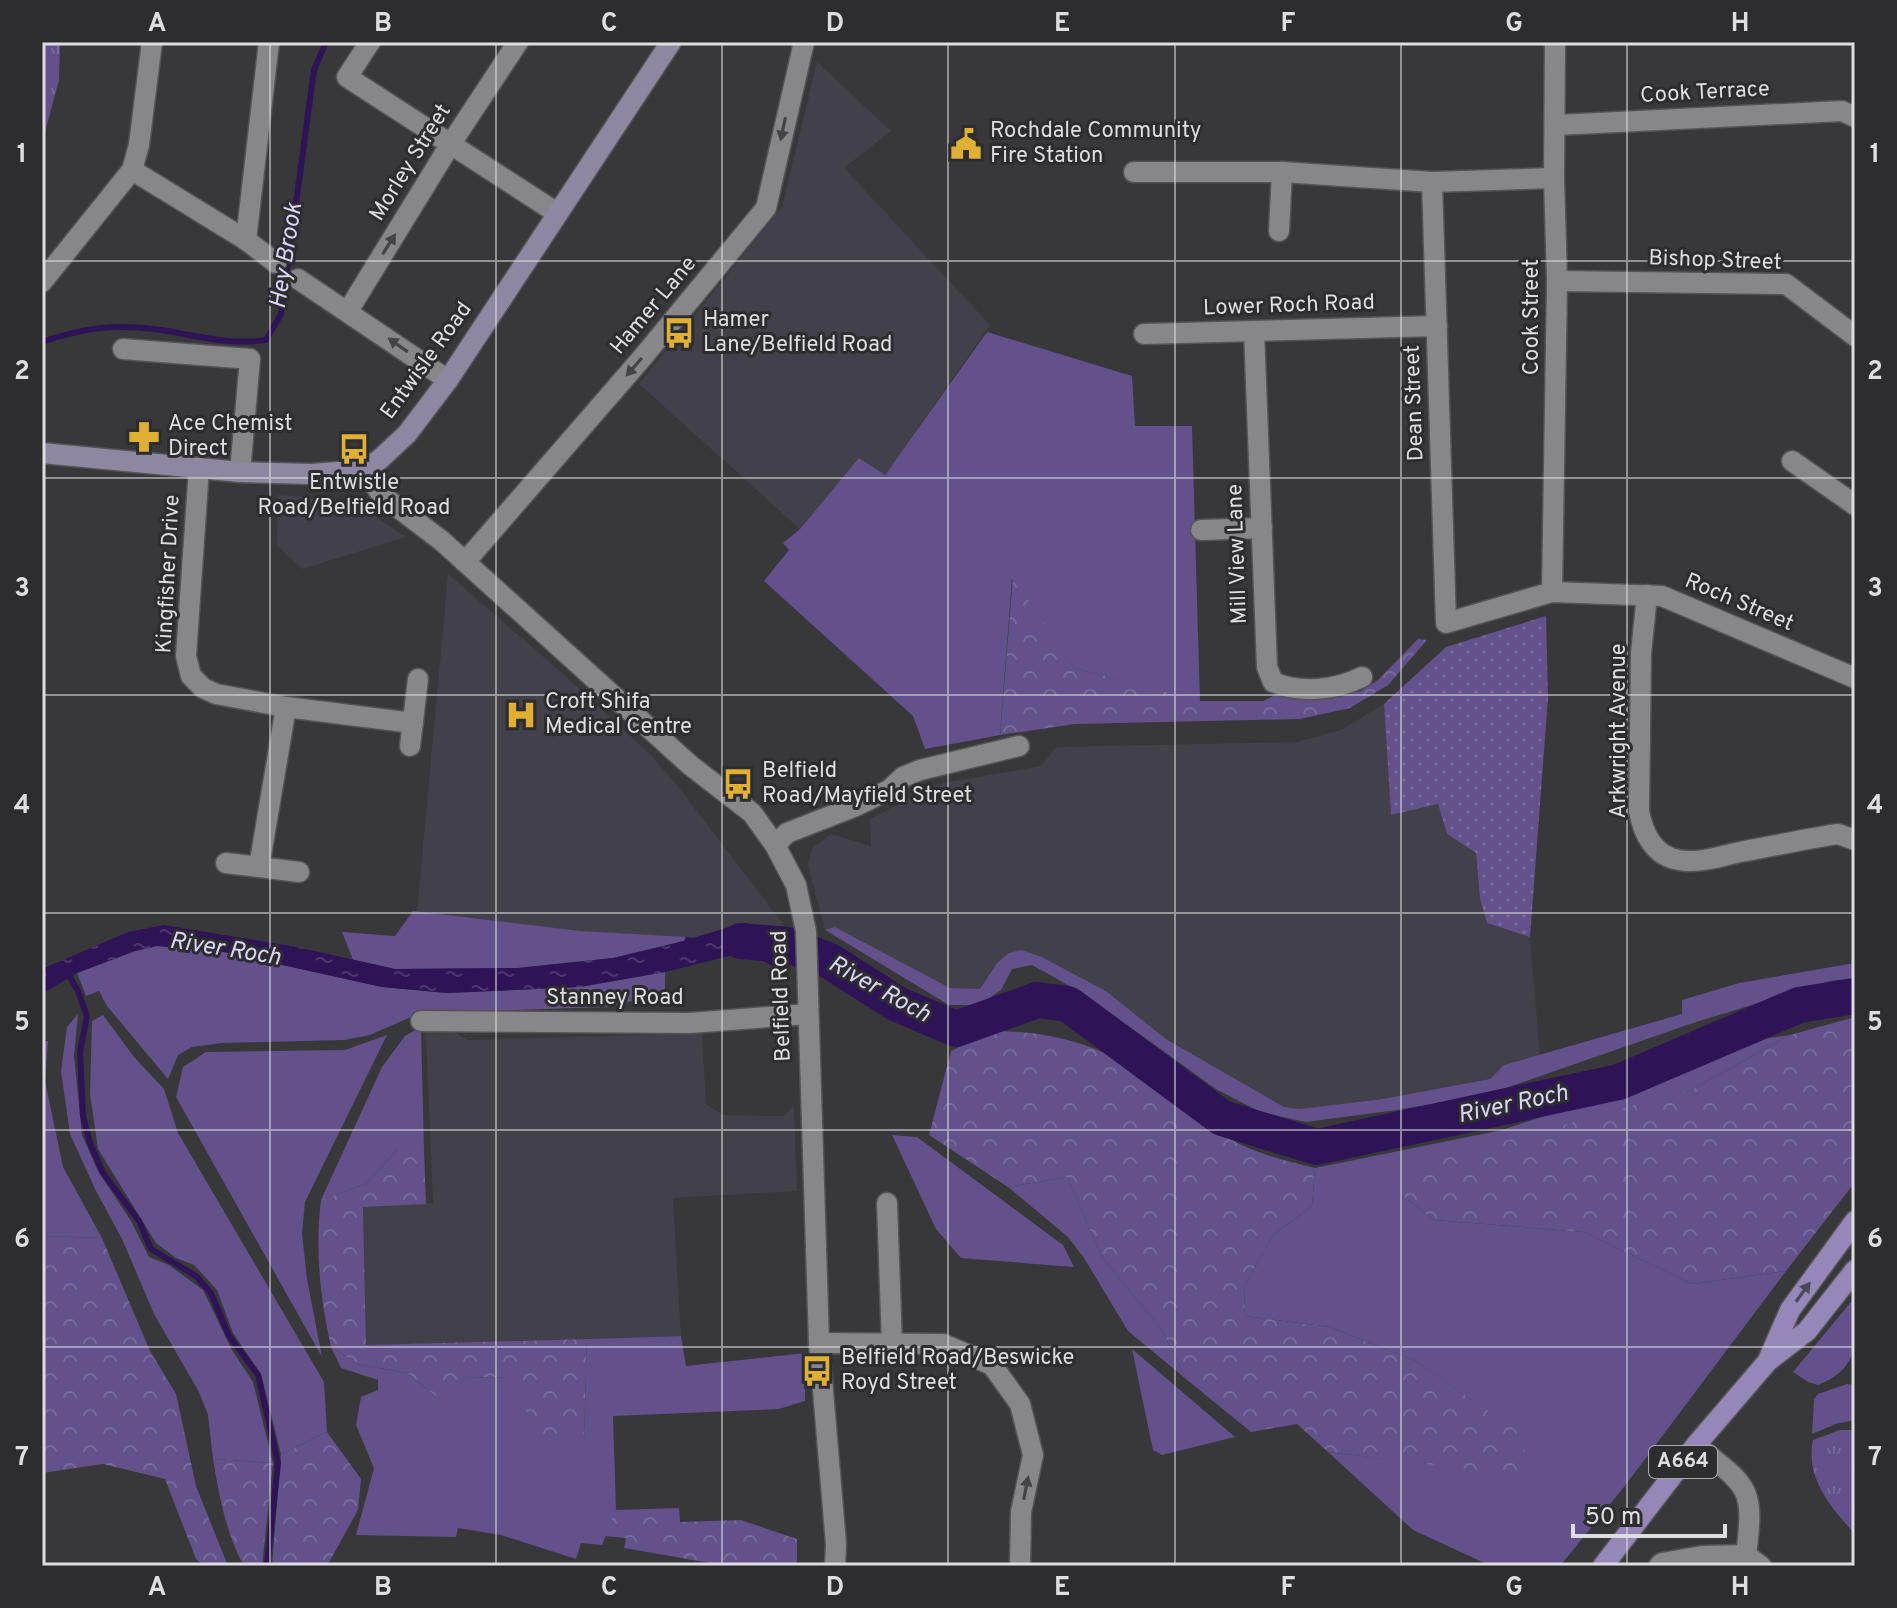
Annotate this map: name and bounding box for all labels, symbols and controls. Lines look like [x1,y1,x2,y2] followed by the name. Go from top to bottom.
[148,8,166,41] text: A
[374,8,392,41] text: B
[601,8,617,41] text: C
[826,8,844,41] text: D
[1054,8,1070,41] text: E
[1281,8,1296,41] text: F
[1505,8,1523,41] text: G
[1731,8,1749,41] text: H
[1640,76,1770,110] street label: Cook Terrace
[364,99,458,227] street label: Morley Street
[776,116,789,141] one-way arrow
[990,118,1201,170] place label: Rochdale Community Fire Station
[949,127,983,161] public building icon: Rochdale Community Fire Station
[17,139,27,172] text: 1
[1870,139,1880,172] text: 1
[264,200,310,311] water label: Hey Brook
[381,233,395,255] one-way arrow
[1648,245,1782,277] street label: Bishop Street
[605,251,703,361] street label: Hamer Lane
[1519,259,1546,375] street label: Cook Street
[1203,290,1375,322] street label: Lower Roch Road
[375,297,479,425] street label: Entwisle Road
[703,307,893,359] place label: Hamer Lane/Belfield Road
[662,316,696,350] bus stop icon: Hamer Lane/Belfield Road
[388,338,409,353] one-way arrow
[1399,344,1431,462] street label: Dean Street
[14,356,30,389] text: 2
[1867,356,1883,389] text: 2
[626,357,643,377] one-way arrow
[168,411,293,463] place label: Ace Chemist Direct
[127,420,161,454] pharmacy icon: Ace Chemist Direct
[337,432,371,466] bus stop icon: Entwistle Road/Belfield Road
[258,470,450,522] place label: Entwistle Road/Belfield Road
[1222,483,1254,625] street label: Mill View Lane
[151,494,187,654] street label: Kingfisher Drive
[1680,568,1798,638] street label: Roch Street
[14,573,30,606] text: 3
[1867,573,1883,606] text: 3
[1606,643,1633,819] street label: Arkwright Avenue
[545,689,692,741] place label: Croft Shifa Medical Centre
[504,698,538,732] hospital icon: Croft Shifa Medical Centre
[762,758,972,810] place label: Belfield Road/Mayfield Street
[721,767,755,801] bus stop icon: Belfield Road/Mayfield Street
[14,790,30,823] text: 4
[1867,790,1883,823] text: 4
[167,926,283,974] water label: River Roch
[766,930,798,1062] street label: Belfield Road
[823,950,935,1030] water label: River Roch
[546,985,684,1012] street label: Stanney Road
[14,1007,30,1040] text: 5
[1867,1007,1883,1040] text: 5
[1455,1079,1571,1131] water label: River Roch
[14,1224,30,1257] text: 6
[1867,1224,1883,1257] text: 6
[1794,1282,1810,1302] one-way arrow
[841,1345,1074,1397] place label: Belfield Road/Beswicke Royd Street
[800,1354,834,1388] bus stop icon: Belfield Road/Beswicke Royd Street
[15,1442,29,1475] text: 7
[1868,1442,1882,1475] text: 7
[1649,1446,1717,1478] road number: A664
[1020,1476,1033,1501] one-way arrow
[1573,1488,1725,1538] scale bar
[1585,1503,1641,1533] text: 50 m
[148,1572,166,1605] text: A
[374,1572,392,1605] text: B
[601,1572,617,1605] text: C
[826,1572,844,1605] text: D
[1054,1572,1070,1605] text: E
[1281,1572,1296,1605] text: F
[1505,1572,1523,1605] text: G
[1731,1572,1749,1605] text: H

